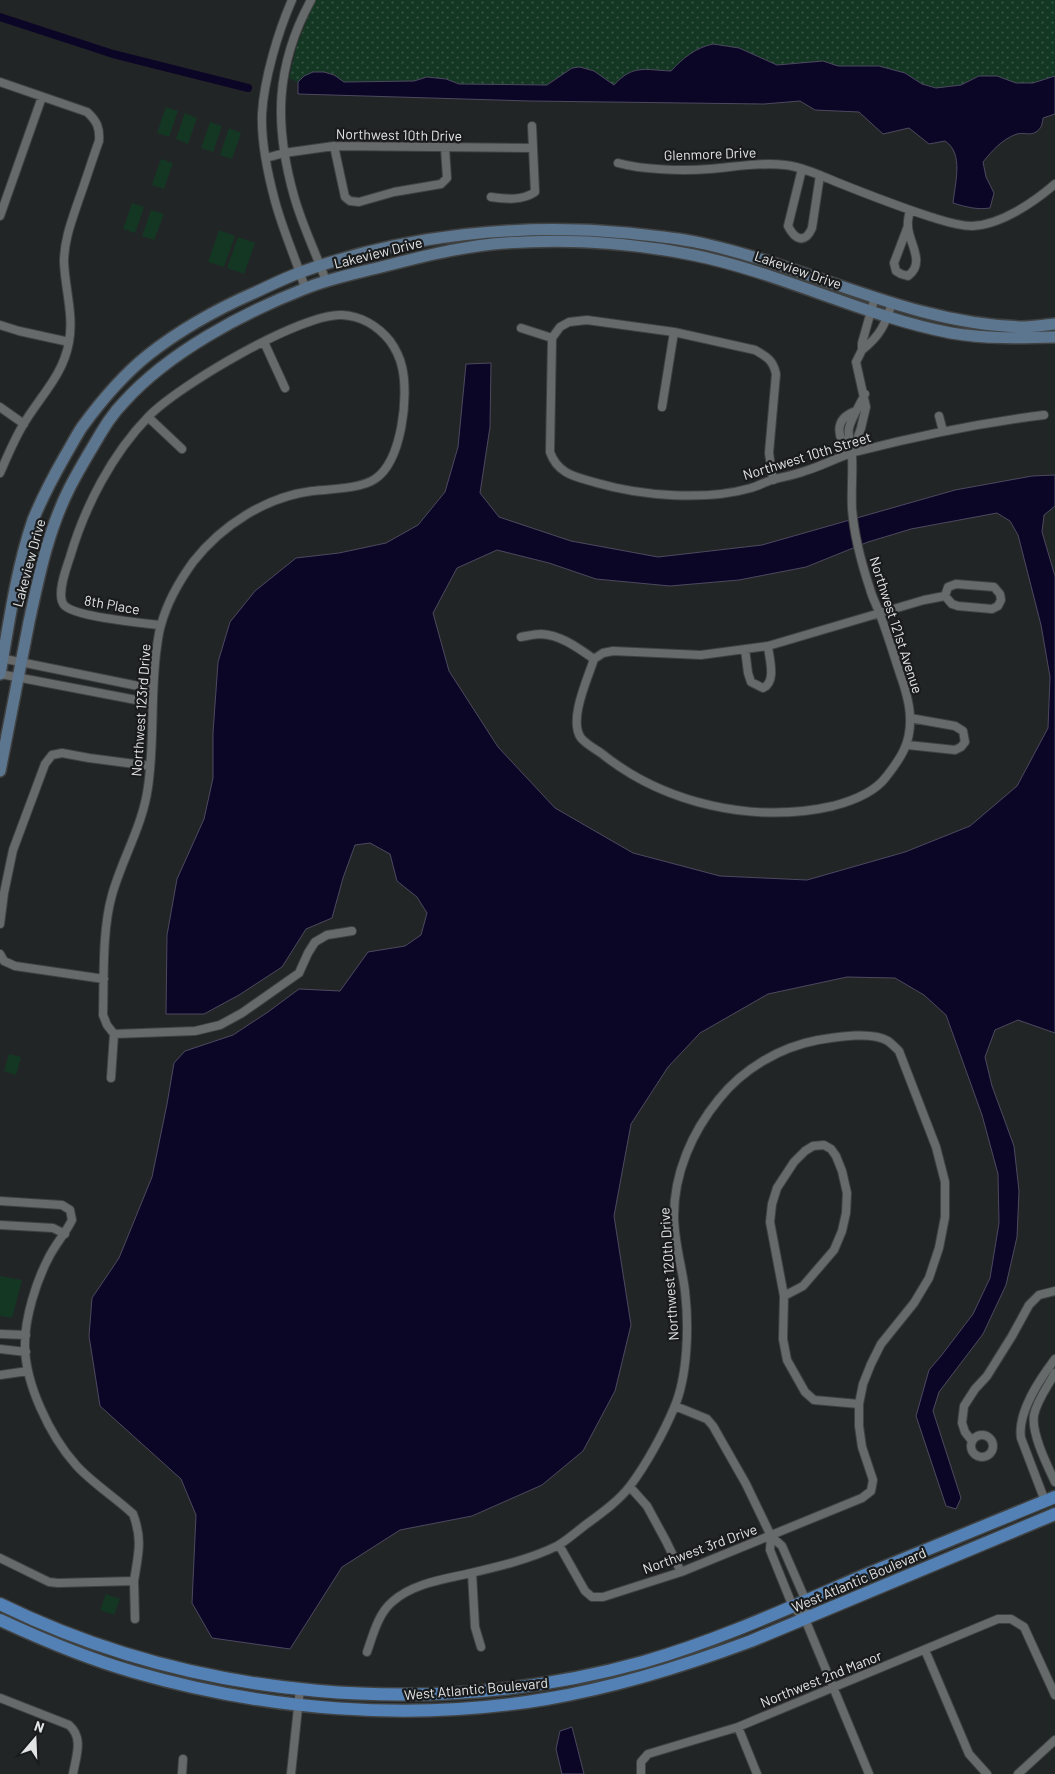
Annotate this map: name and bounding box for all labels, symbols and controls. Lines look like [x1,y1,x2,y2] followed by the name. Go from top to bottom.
[336,125,462,144] street label: Northwest 10th Drive
[664,143,756,164] street label: Glenmore Drive
[332,233,424,272] street label: Lakeview Drive
[752,247,844,292] street label: Lakeview Drive
[741,428,873,483] street label: Northwest 10th Street
[9,517,48,609] street label: Lakeview Drive
[866,554,927,695] street label: Northwest 121st Avenue
[83,591,141,618] street label: 8th Place
[127,643,154,777] street label: Northwest 123rd Drive
[655,1207,682,1341] street label: Northwest 120th Drive
[640,1520,759,1577] street label: Northwest 3rd Drive
[789,1544,929,1616] street label: West Atlantic Boulevard
[758,1646,884,1711] street label: Northwest 2nd Manor
[403,1674,549,1703] street label: West Atlantic Boulevard
[10,1714,60,1764] north arrow
[32,1717,47,1736] text: N

